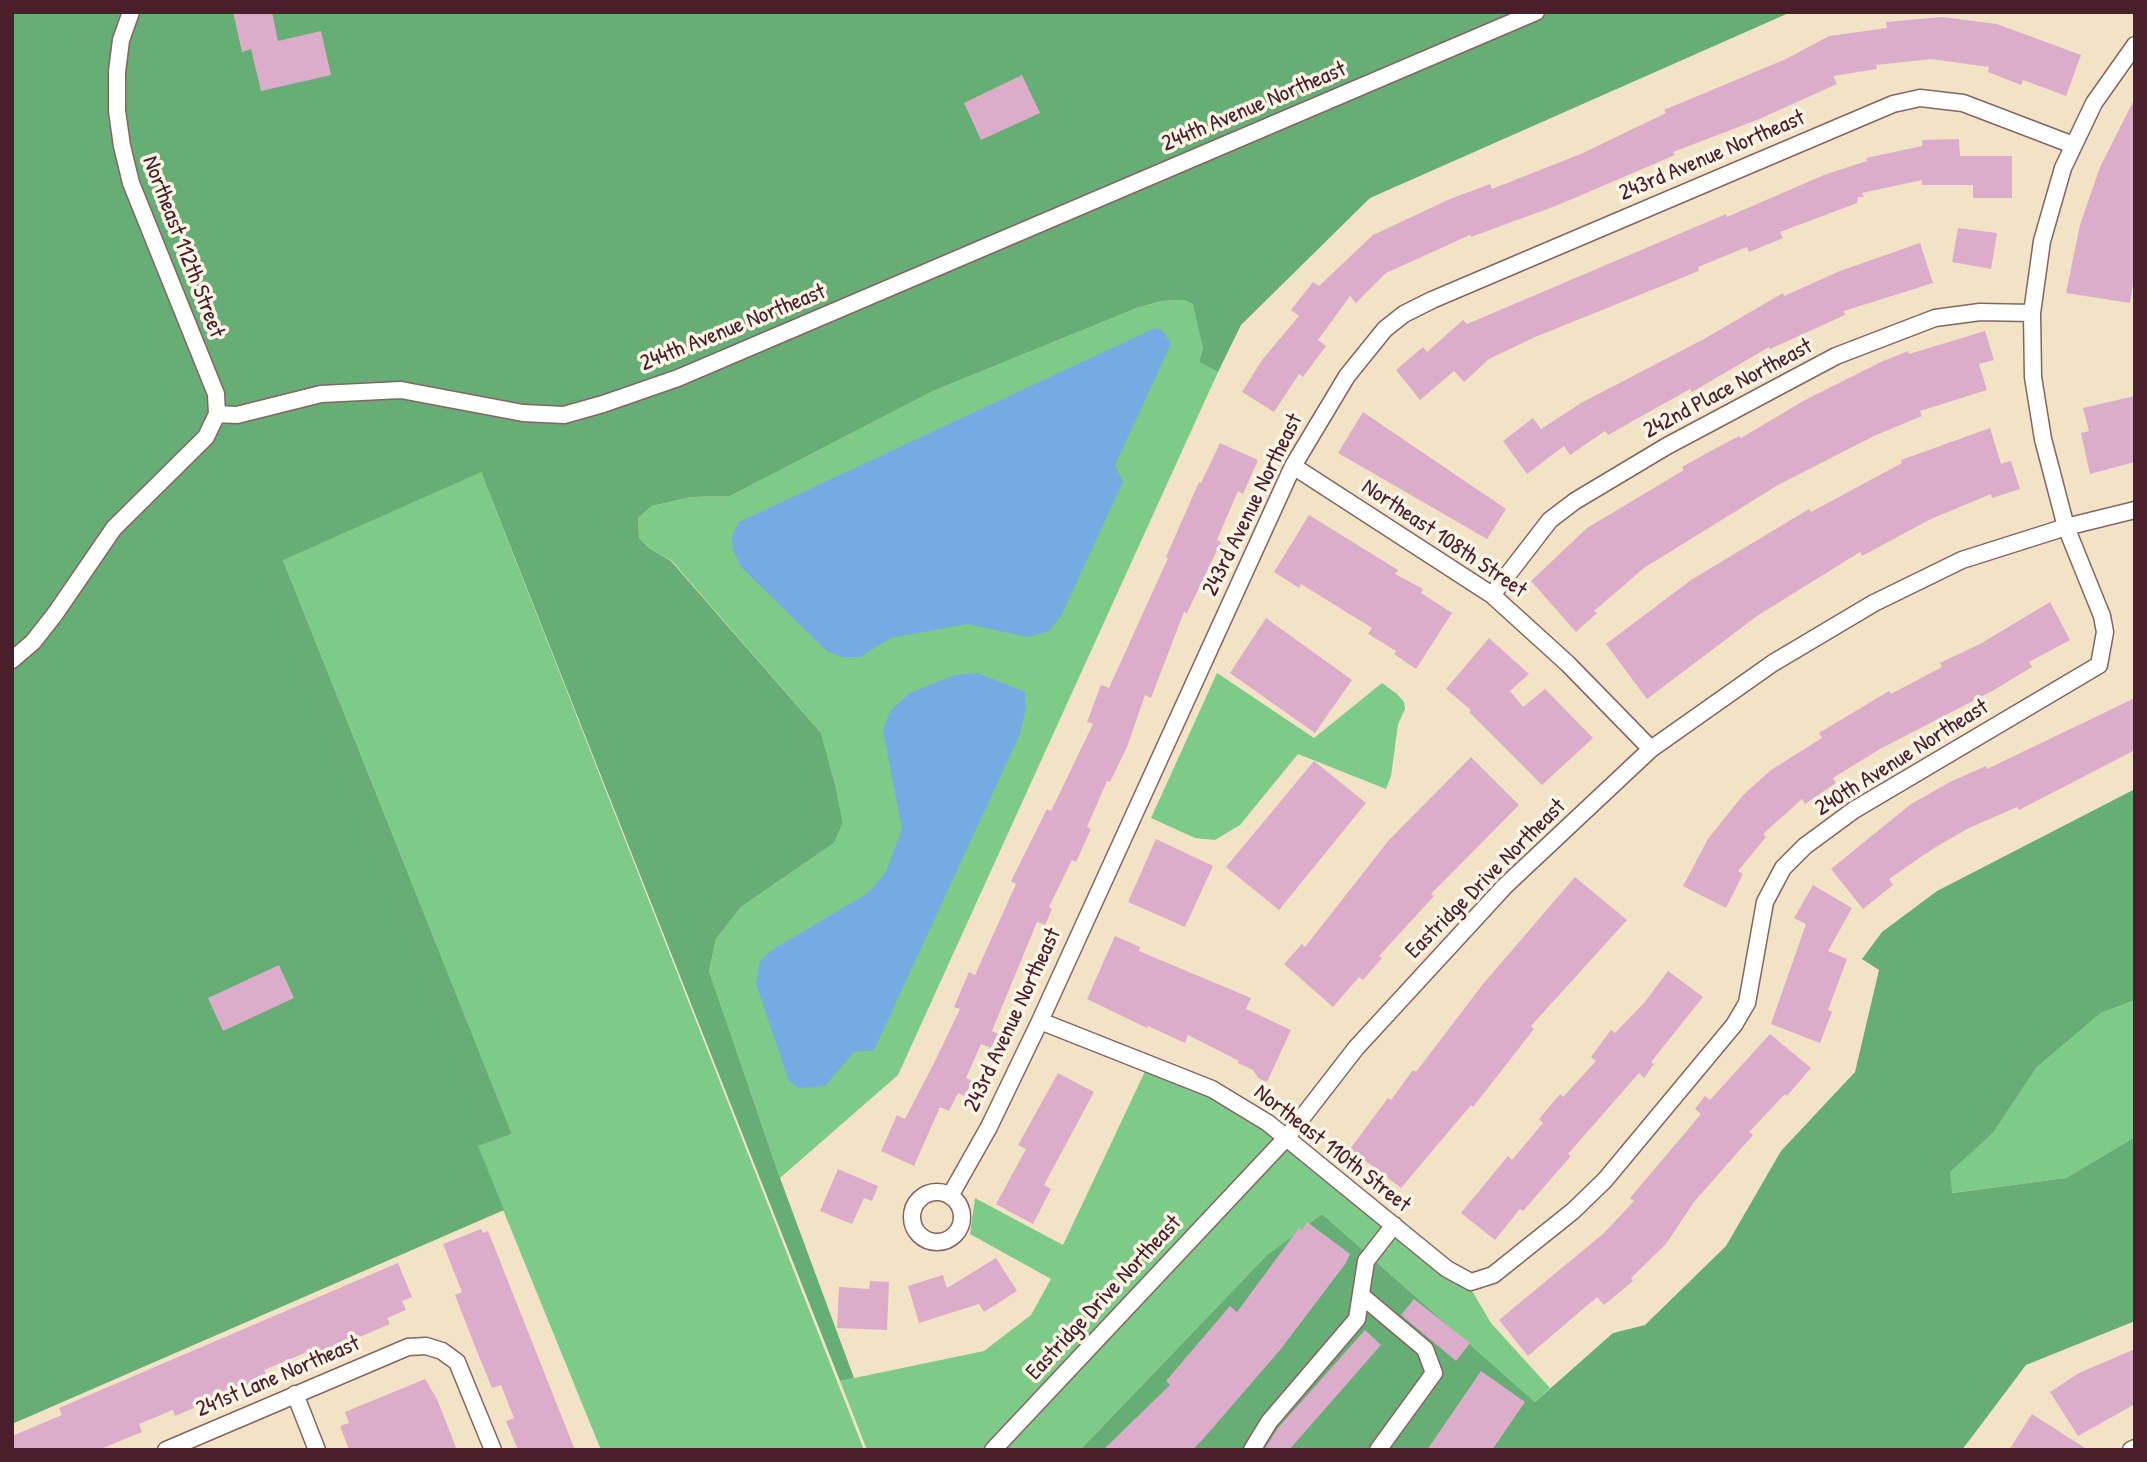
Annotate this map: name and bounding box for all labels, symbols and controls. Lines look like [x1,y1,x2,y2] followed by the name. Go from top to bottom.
[1158,56,1350,158] street label: 244th Avenue Northeast
[1615,104,1809,208] street label: 243rd Avenue Northeast
[136,152,230,342] street label: Northeast 112th Street
[636,278,830,378] street label: 244th Avenue Northeast
[1639,333,1817,445] street label: 242nd Place Northeast
[1197,409,1309,601] street label: 243rd Avenue Northeast
[1356,474,1532,604] street label: Northeast 108th Street
[1810,694,1994,822] street label: 240th Avenue Northeast
[1400,793,1572,965] street label: Eastridge Drive Northeast
[958,924,1068,1116] street label: 243rd Avenue Northeast
[1248,1079,1416,1219] street label: Northeast 110th Street
[1021,1210,1187,1386] street label: Eastridge Drive Northeast
[192,1330,364,1424] street label: 241st Lane Northeast

